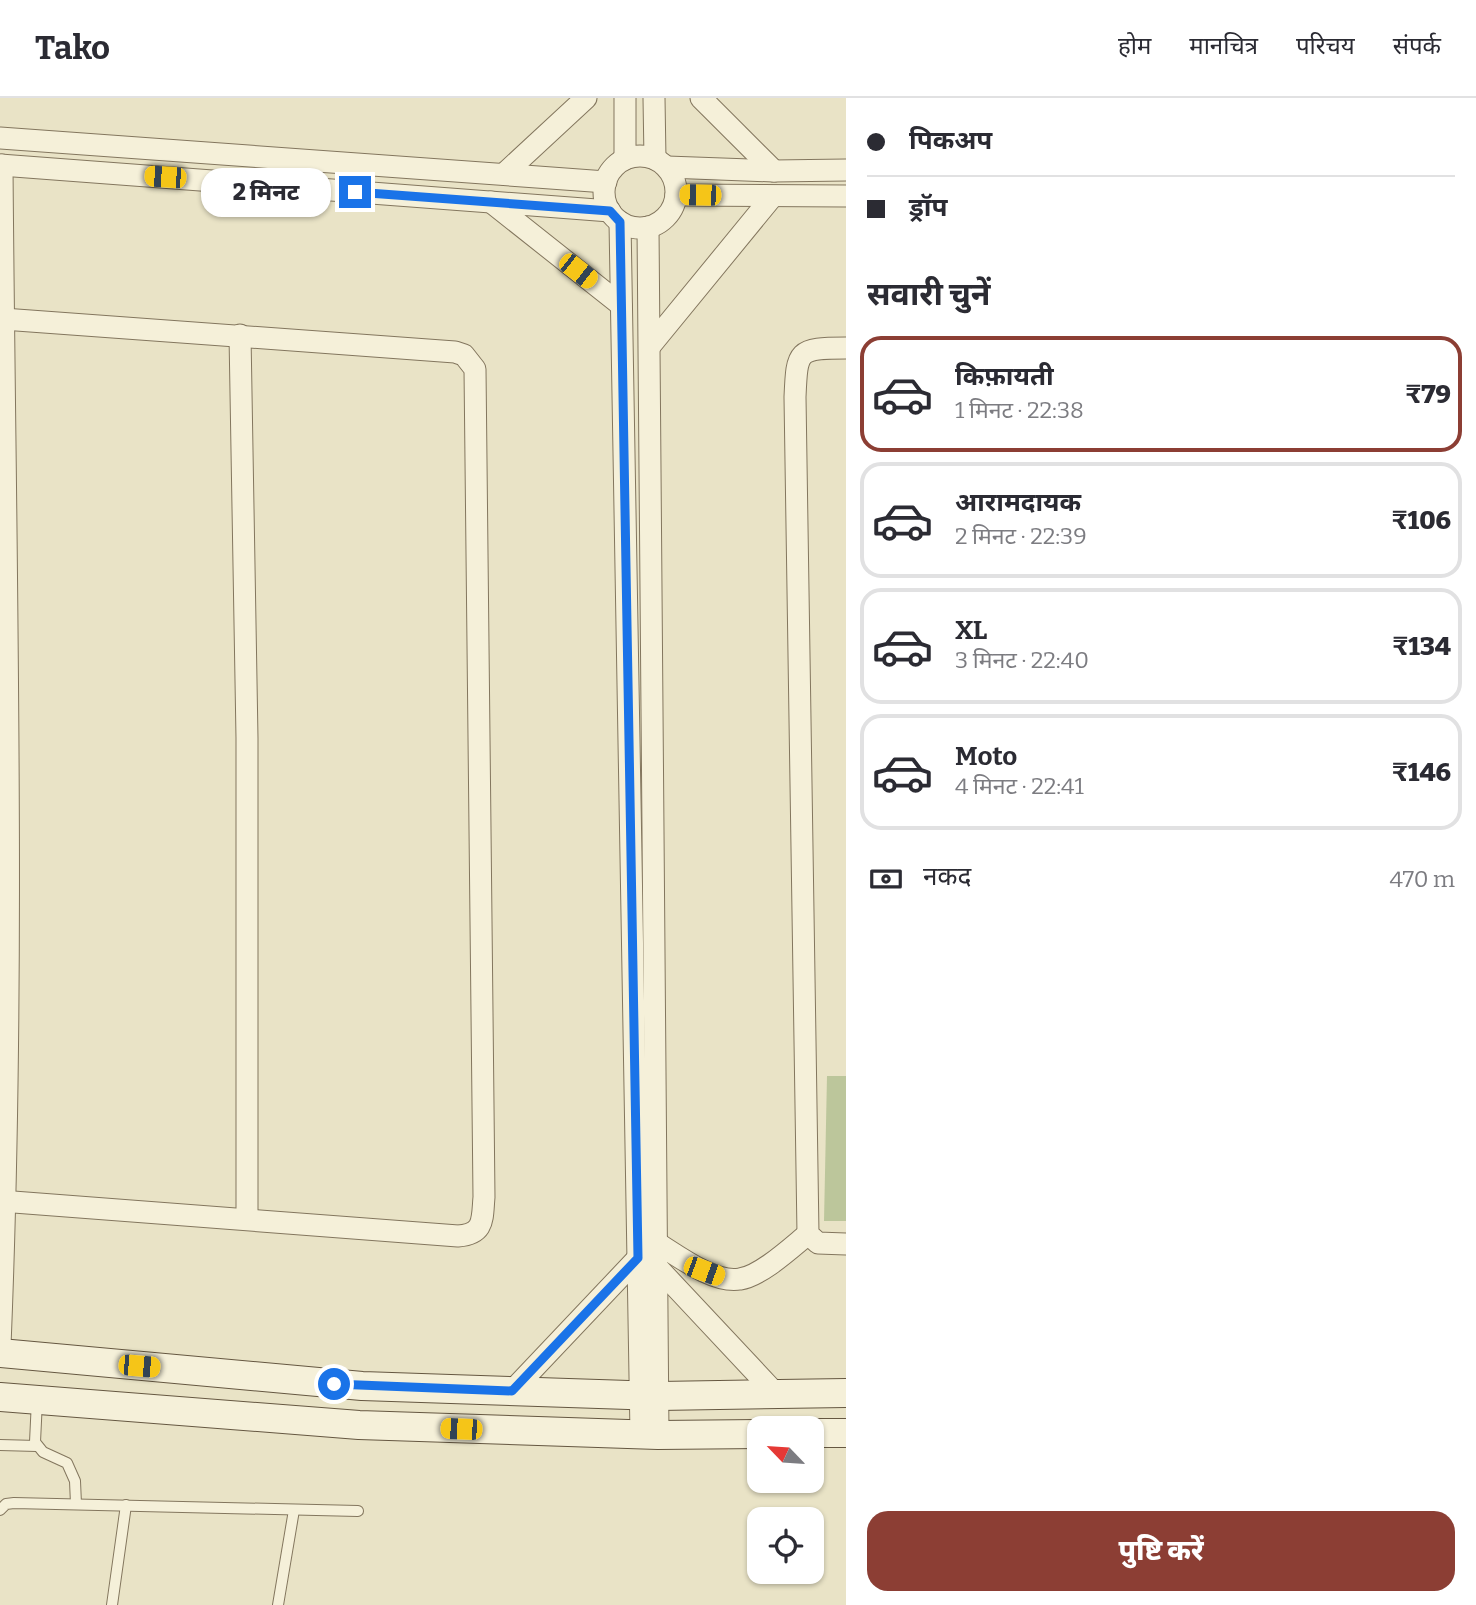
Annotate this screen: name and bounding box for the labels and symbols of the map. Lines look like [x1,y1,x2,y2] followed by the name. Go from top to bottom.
[144,165,187,189] car
[201,168,330,217] callout: 2 मिनट
[339,176,371,208] route end
[679,184,722,206] car
[555,250,602,292] car
[681,1254,728,1288] car
[118,1354,161,1378] car
[318,1368,350,1400] route start
[747,1416,824,1493] north arrow
[440,1418,483,1440] car

